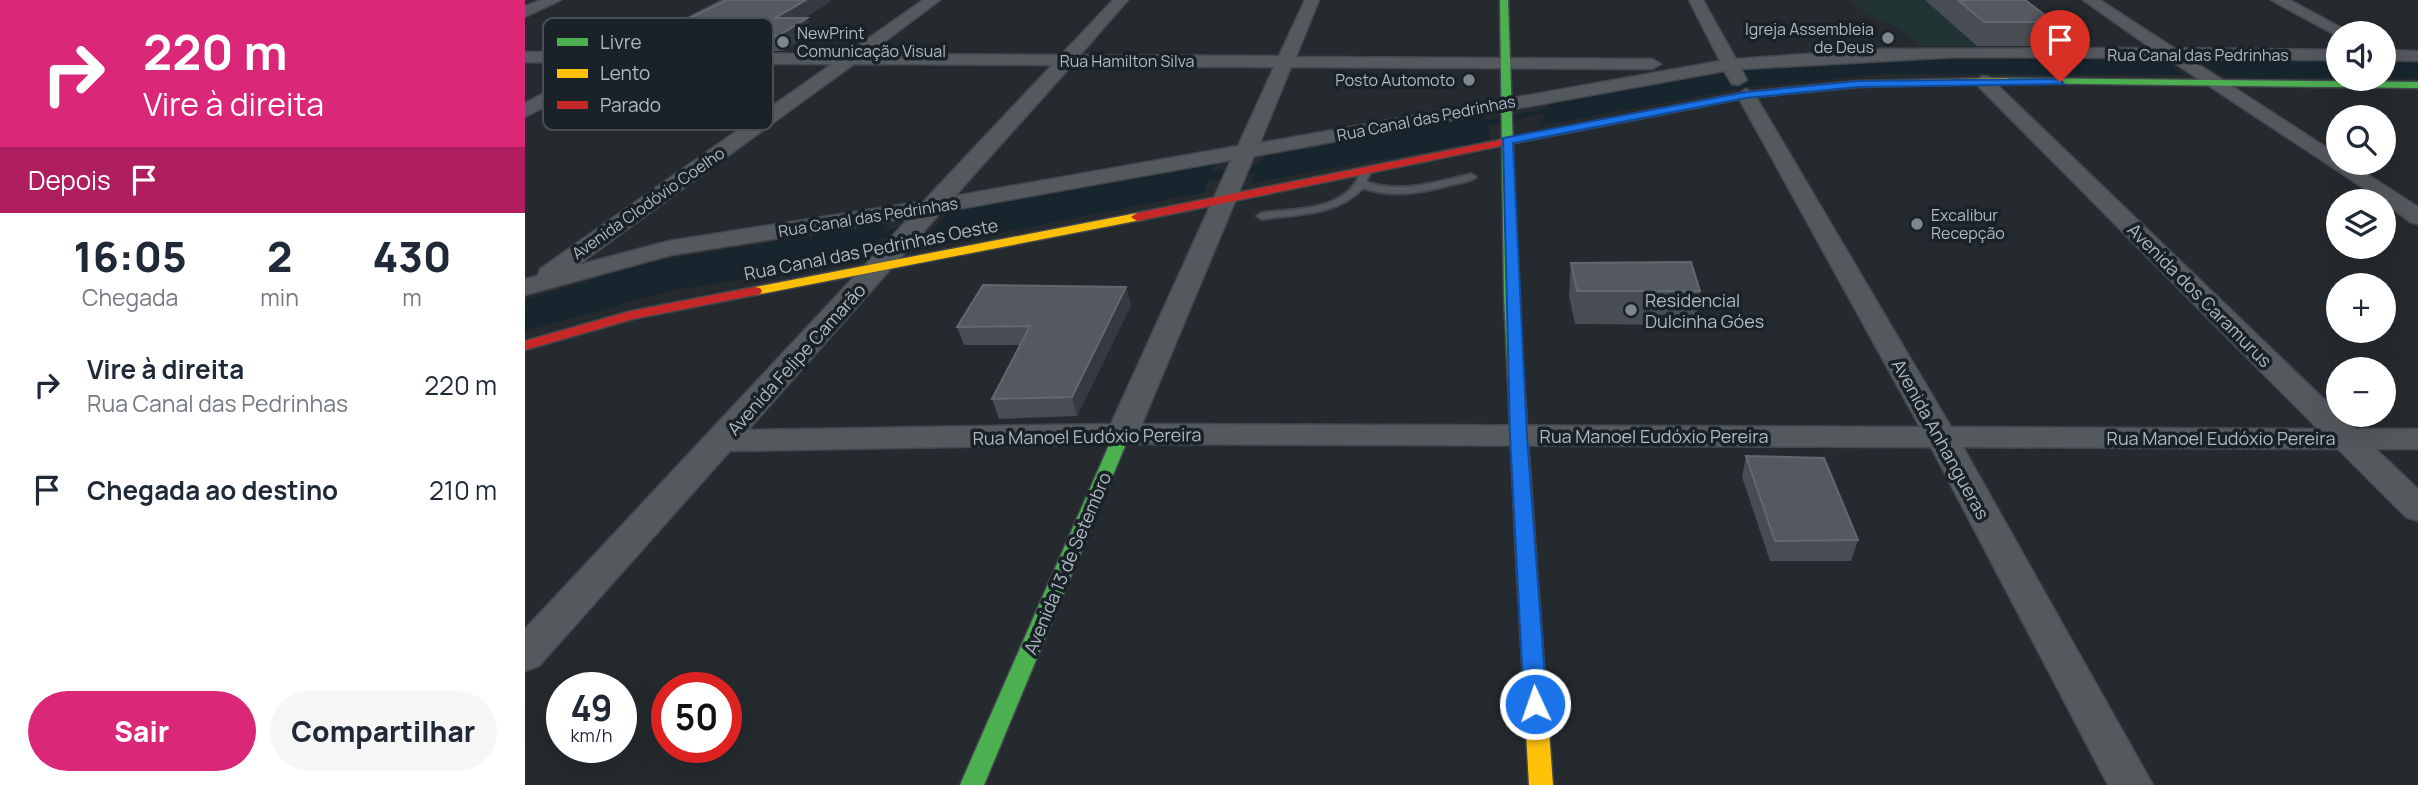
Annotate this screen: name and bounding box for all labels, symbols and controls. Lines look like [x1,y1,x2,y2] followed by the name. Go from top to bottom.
[2030,10,2090,82] pin
[143,18,287,85] text: 220 m
[543,18,773,130] legend
[1745,18,1874,58] place label: Igreja Assembleia de Deus
[2041,21,2079,59] icon: arrive
[2326,21,2396,427] map controls
[2326,21,2396,91] button: sound
[797,22,946,62] place label: NewPrint Comunicação Visual
[28,28,119,119] icon: right
[600,29,642,55] text: Livre
[1880,30,1896,46] marker: Igreja Assembleia de Deus
[775,34,791,50] marker: NewPrint Comunicação Visual
[2107,44,2289,66] street label: Rua Canal das Pedrinhas
[1060,50,1194,72] street label: Rua Hamilton Silva
[600,60,650,86] text: Lento
[1335,69,1455,91] place label: Posto Automoto
[1461,72,1477,88] marker: Posto Automoto
[143,82,324,126] text: Vire à direita
[1335,90,1517,146] street label: Rua Canal das Pedrinhas
[600,92,661,118] text: Parado
[2326,105,2396,175] button: search
[567,142,729,264] street label: Avenida Clodóvio Coelho
[125,161,163,199] icon: arrive
[28,162,111,198] text: Depois
[2326,189,2396,259] button: layers
[777,192,959,242] street label: Rua Canal das Pedrinhas
[1931,204,2005,244] place label: Excalibur Recepção
[742,213,1000,285] street label: Rua Canal das Pedrinhas Oeste
[1909,216,1925,232] marker: Excalibur Recepção
[2123,218,2277,372] street label: Avenida dos Caramurus
[74,227,187,285] text: 16:05
[267,227,292,285] text: 2
[372,227,451,285] text: 430
[2326,273,2396,343] button: +
[721,278,871,440] street label: Avenida Felipe Camarão
[82,281,178,313] text: Chegada
[260,281,299,313] text: min
[402,281,422,313] text: m
[1645,288,1764,333] place label: Residencial Dulcinha Góes
[1623,302,1639,318] marker: Residencial Dulcinha Góes
[87,351,244,387] text: Vire à direita
[1887,355,1995,523] street label: Avenida Anhangueras
[2326,357,2396,427] button: −
[28,366,66,404] icon: right
[424,367,497,403] text: 220 m
[87,387,348,419] text: Rua Canal das Pedrinhas
[972,422,1202,450] street label: Rua Manoel Eudóxio Pereira
[1540,424,1768,448] street label: Rua Manoel Eudóxio Pereira
[2107,426,2335,450] street label: Rua Manoel Eudóxio Pereira
[1018,468,1116,658] street label: Avenida 13 de Setembro
[28,471,66,509] icon: arrive
[87,472,338,508] text: Chegada ao destino
[429,472,497,508] text: 210 m
[1498,667,1572,741] position arrow
[651,672,742,763] speed limit sign: 50
[570,684,613,732] text: 49
[28,691,256,771] button: Sair
[270,691,497,771] button: Compartilhar
[571,723,612,747] text: km/h

